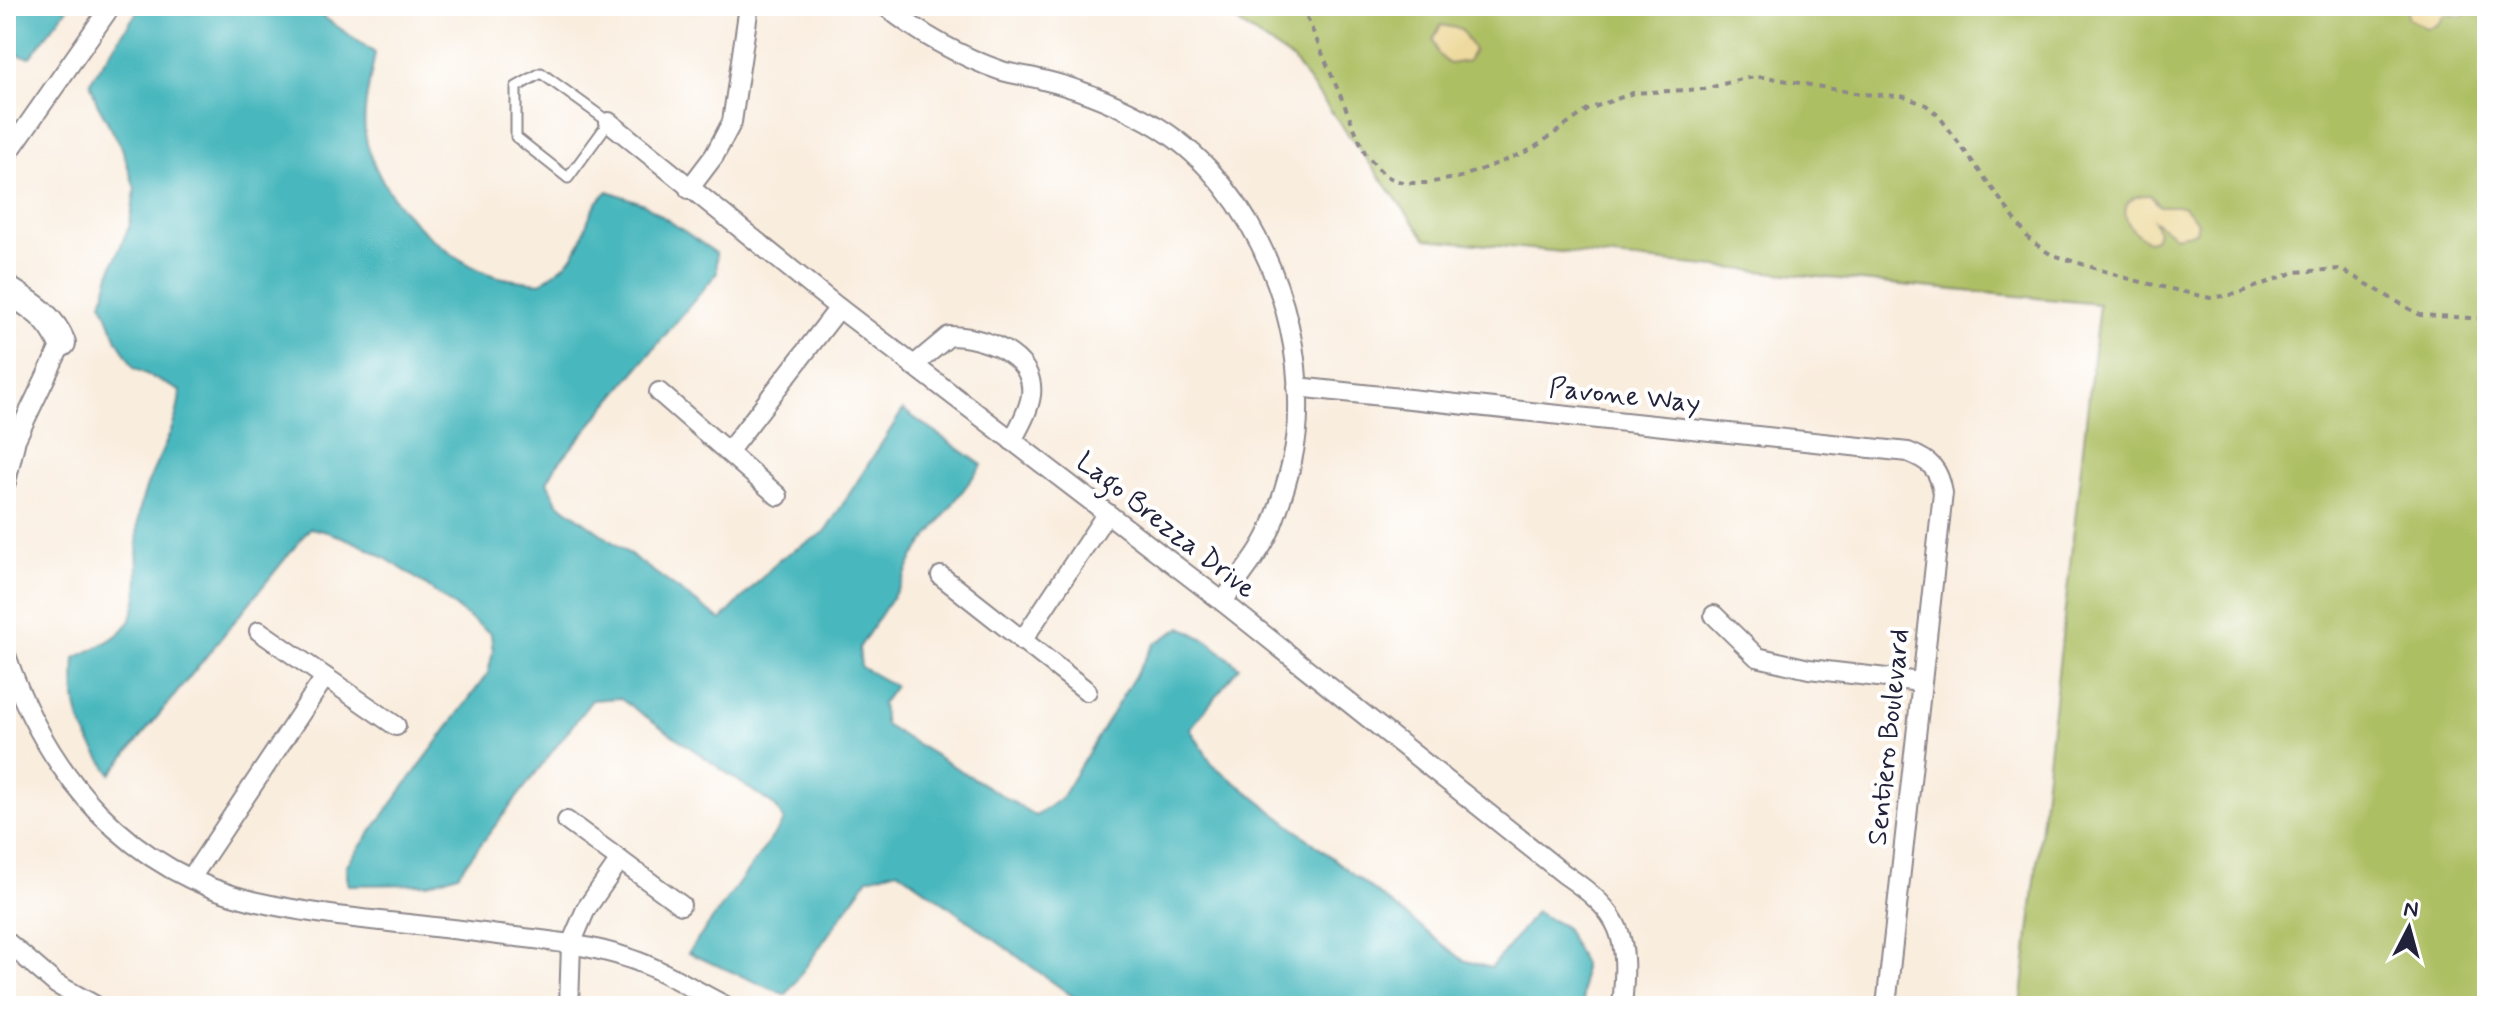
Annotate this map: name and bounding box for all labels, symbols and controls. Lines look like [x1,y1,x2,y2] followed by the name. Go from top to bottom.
[1547,370,1702,423] street label: Pavone Way
[1066,444,1263,610] street label: Lago Brezza Drive
[1860,627,1919,847] street label: Sentiero Boulevard
[2369,888,2449,968] north arrow
[2402,895,2420,925] text: N

